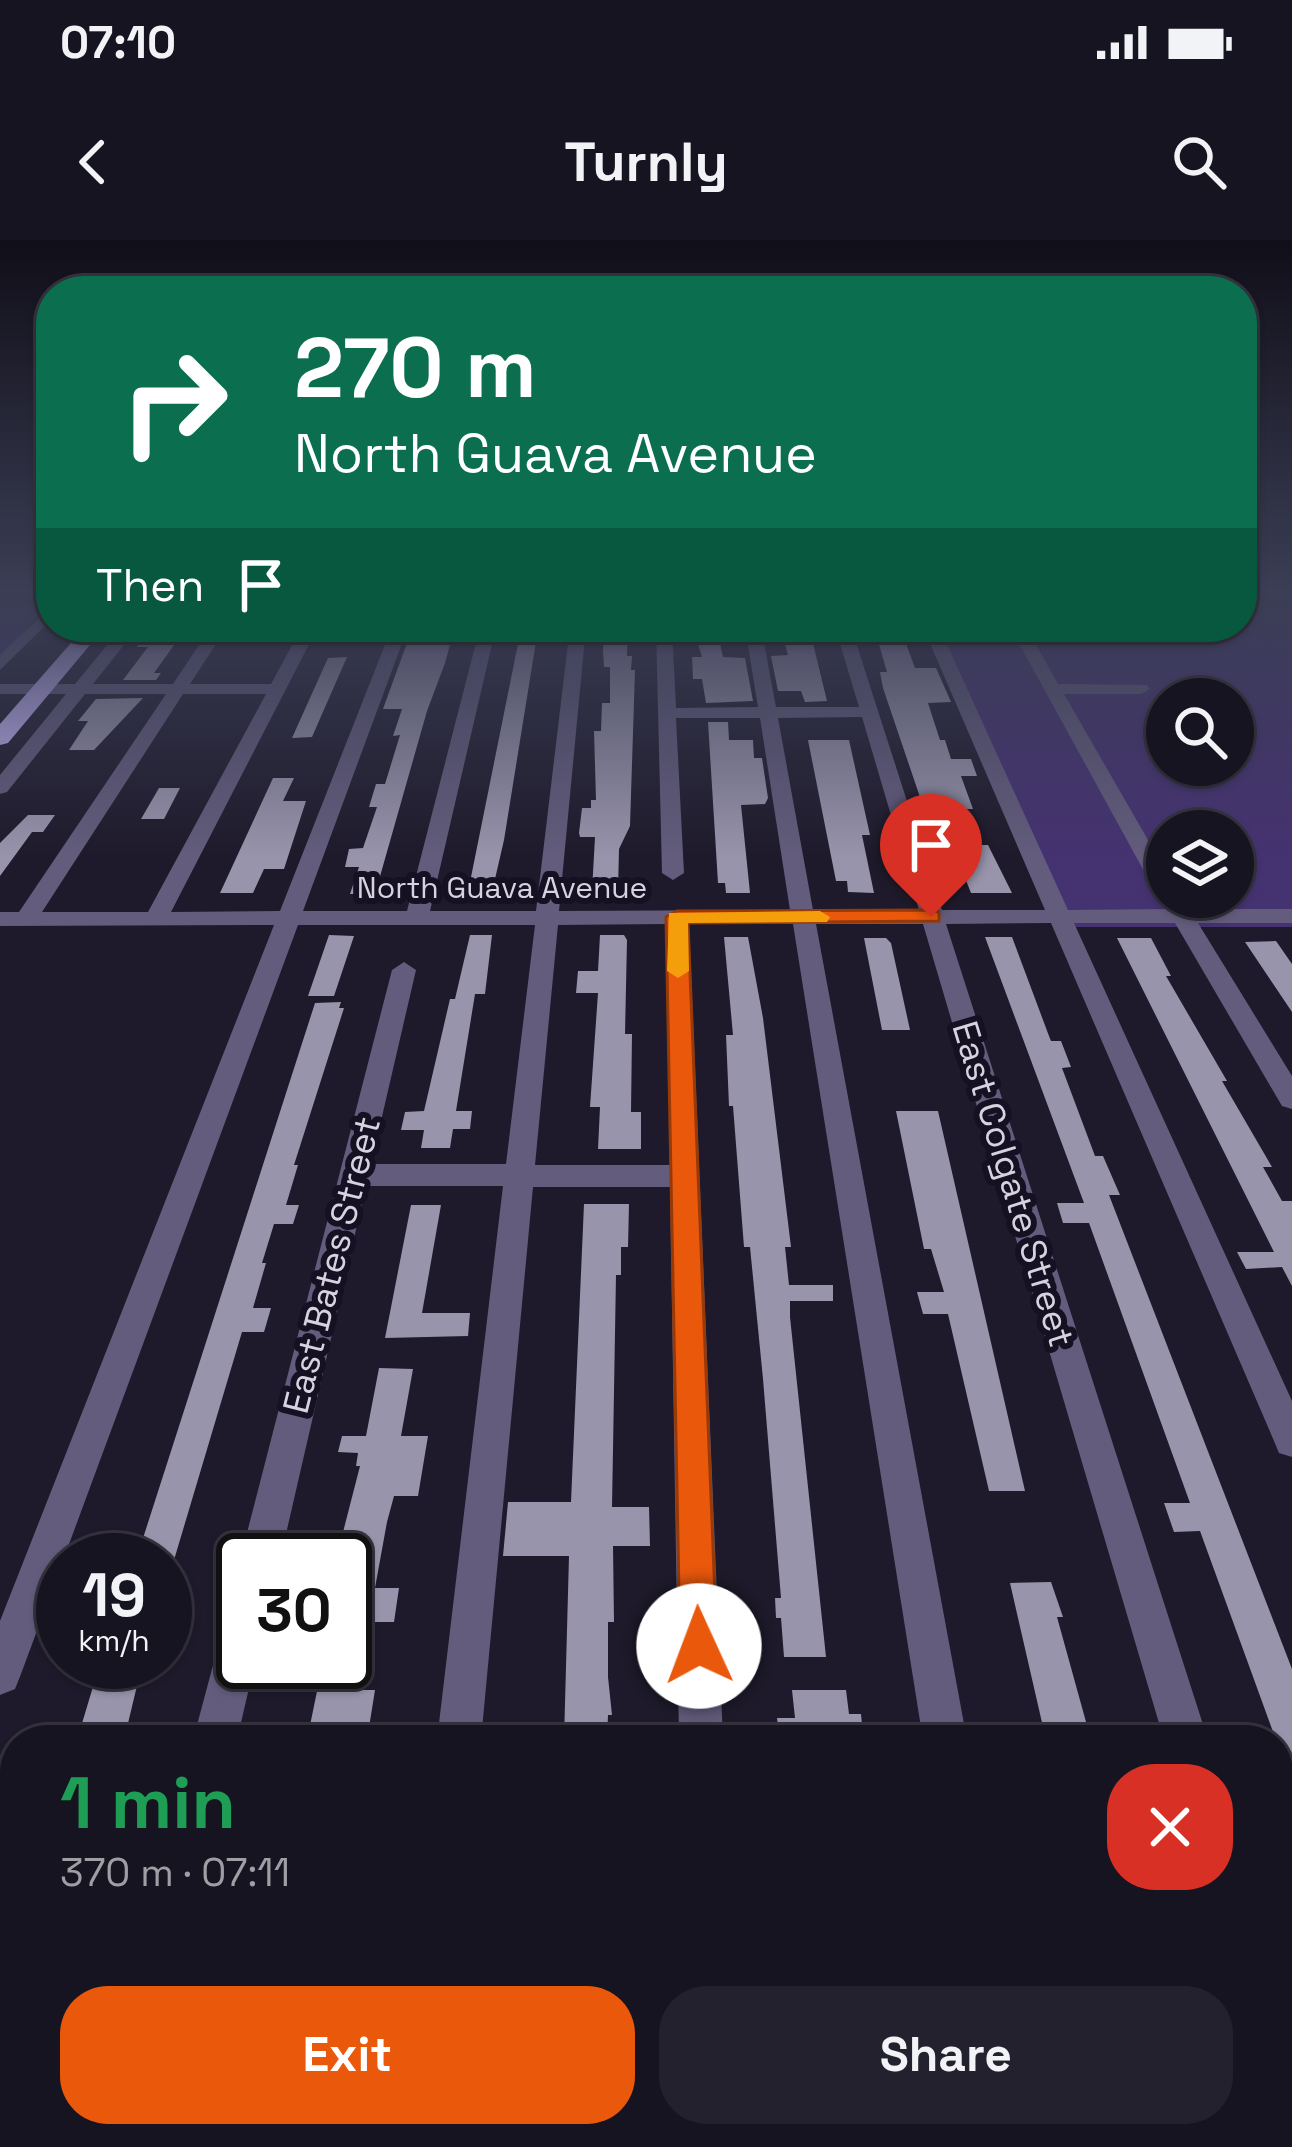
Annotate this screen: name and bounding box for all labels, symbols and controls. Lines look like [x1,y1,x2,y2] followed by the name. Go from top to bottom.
[60,14,176,71] text: 07:10
[564,128,728,197] text: Turnly
[60,129,126,195] icon: back
[1166,129,1232,195] icon: search
[294,314,537,422] text: 270 m
[96,324,252,480] icon: right
[294,419,817,488] text: North Guava Avenue
[228,552,294,618] icon: arrive
[96,557,204,614] text: Then
[1146,678,1254,918] map controls
[1146,678,1254,786] button: search
[880,794,982,917] pin
[1146,810,1254,918] button: layers
[898,812,964,878] icon: arrive
[357,868,647,907] street label: North Guava Avenue
[942,1015,1084,1353] street label: East Colgate Street
[273,1112,391,1418] street label: East Bates Street
[216,1533,372,1689] speed limit sign: 30
[82,1557,146,1634] text: 19
[636,1583,762,1709] position arrow
[78,1621,150,1660] text: km/h
[60,1757,236,1849] text: 1 min
[1107,1764,1233,1890] button: close
[60,1848,290,1897] text: 370 m · 07:11
[60,1986,635,2124] button: Exit
[659,1986,1233,2124] button: Share

